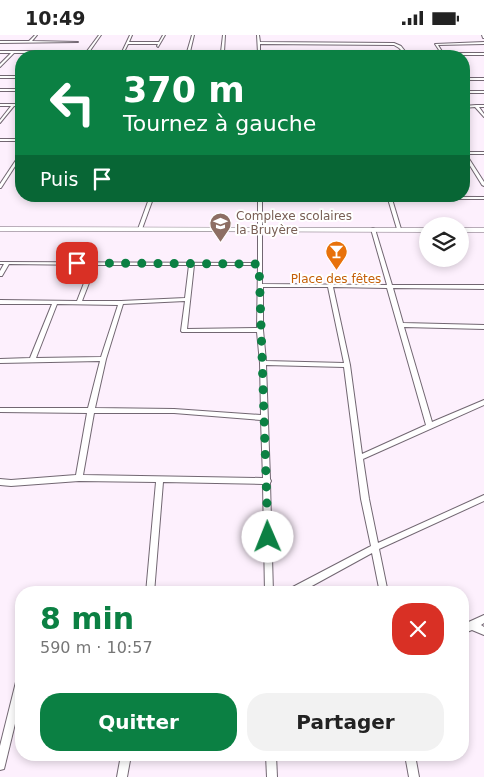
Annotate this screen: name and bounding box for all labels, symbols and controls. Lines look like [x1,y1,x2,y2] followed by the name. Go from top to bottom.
[25,7,85,29] text: 10:49
[40,70,105,135] icon: left
[123,70,245,110] text: 370 m
[123,111,316,136] text: Tournez à gauche
[88,165,116,193] icon: arrive
[40,168,78,190] text: Puis
[236,209,352,237] place label: Complexe scolaires la Bruyère
[208,211,232,242] school or university icon: Complexe scolaires la Bruyère
[419,217,469,267] map controls
[419,217,469,267] button: layers
[324,240,348,271] bar icon: Place des fêtes
[56,242,98,284] pin
[63,249,91,277] icon: arrive
[291,272,381,286] place label: Place des fêtes
[241,510,293,562] position arrow
[40,601,134,636] text: 8 min
[392,603,444,655] button: close
[40,638,153,657] text: 590 m · 10:57
[40,693,237,751] button: Quitter
[247,693,444,751] button: Partager

